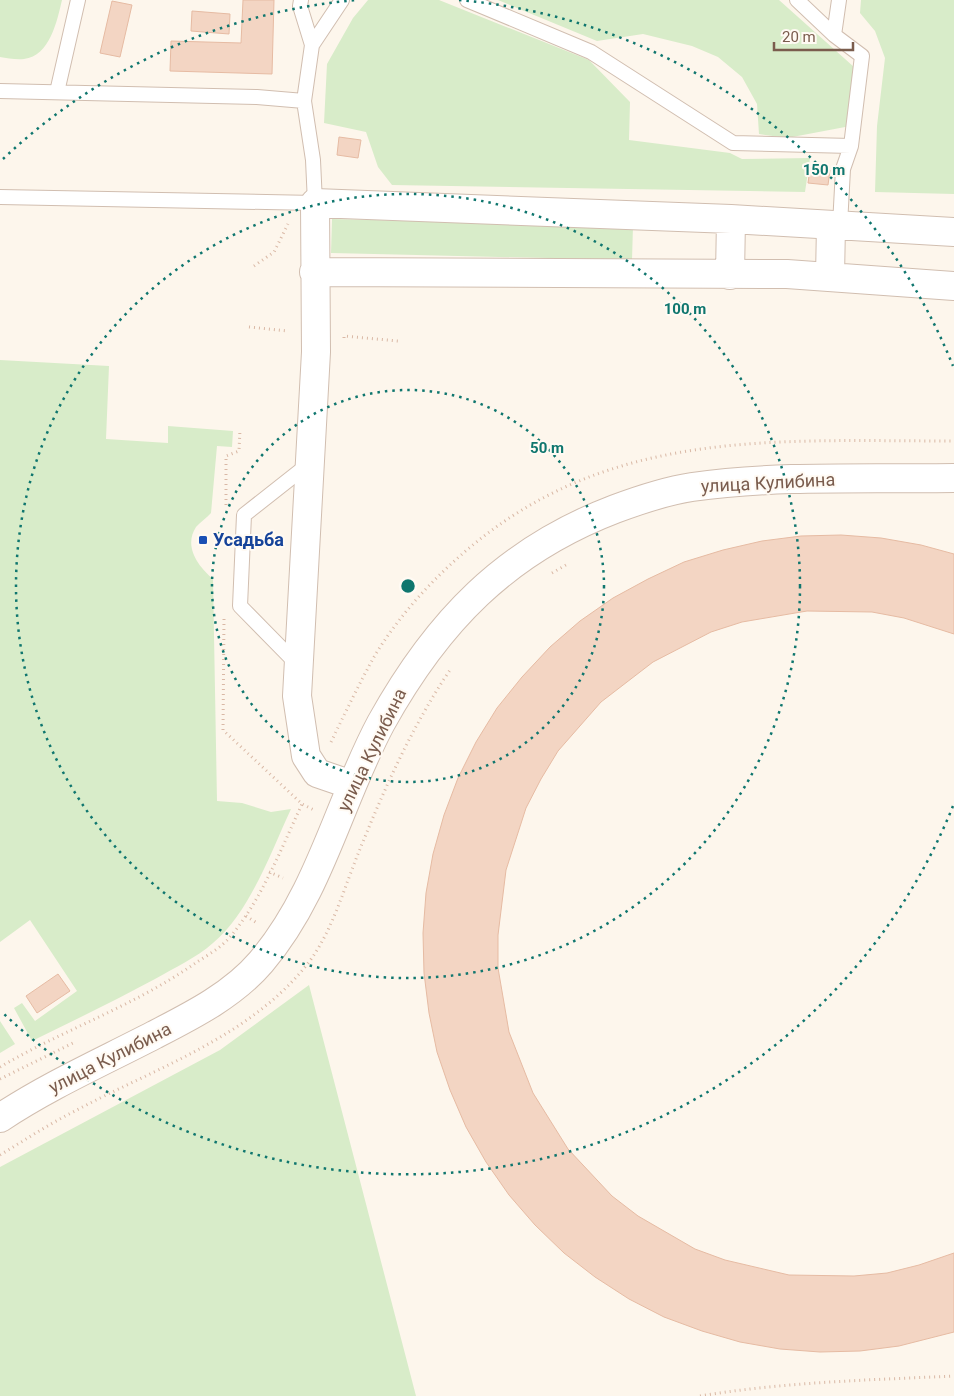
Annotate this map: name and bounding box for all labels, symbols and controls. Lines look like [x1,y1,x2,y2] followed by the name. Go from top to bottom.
[774,20,853,52] scale bar
[782,28,816,46] text: 20 m
[803,161,845,179] text: 150 m
[664,300,706,318] text: 100 m
[530,439,564,457] text: 50 m
[700,468,836,497] street label: улица Кулибина
[213,529,284,550] place label: Усадьба
[197,534,209,546] marker: Усадьба
[399,577,417,595] centre of rings
[333,685,410,815] street label: улица Кулибина
[45,1018,174,1097] street label: улица Кулибина

